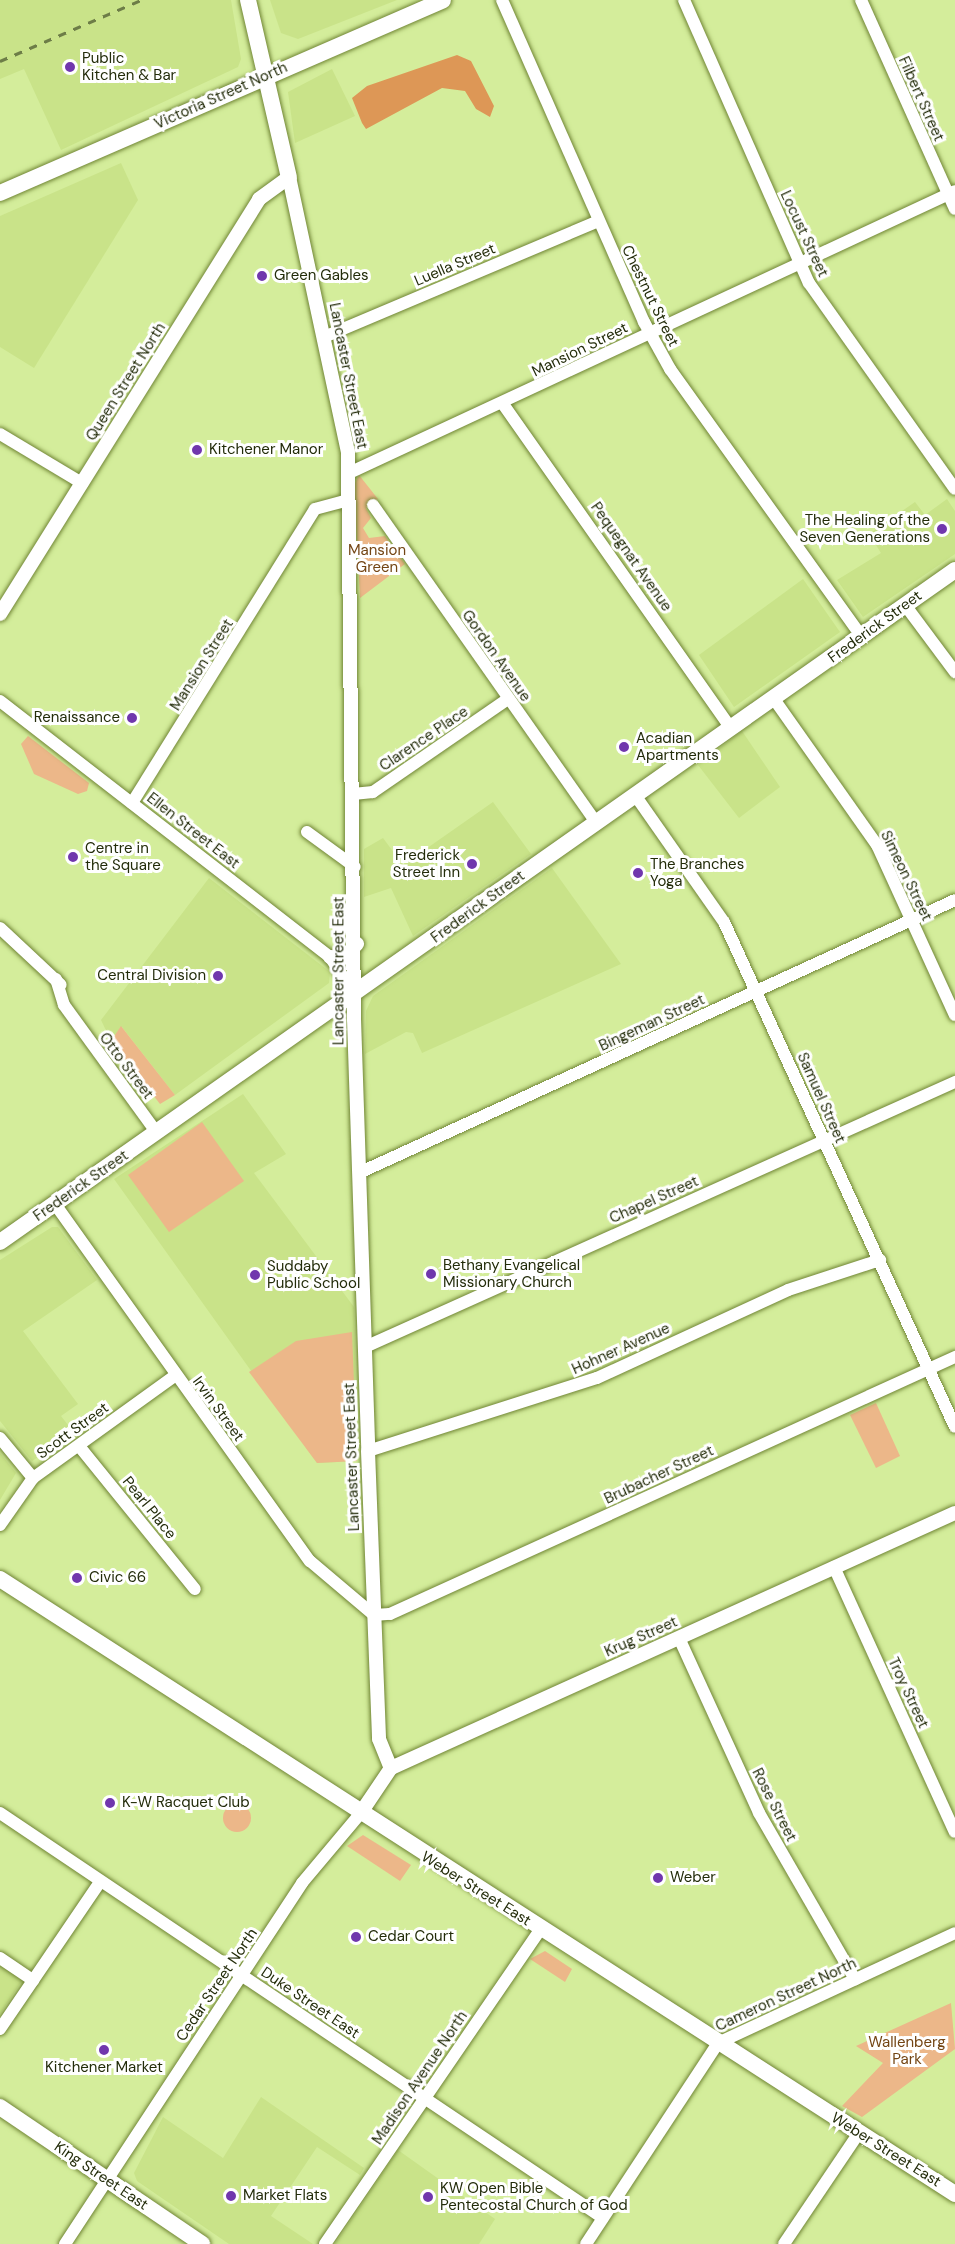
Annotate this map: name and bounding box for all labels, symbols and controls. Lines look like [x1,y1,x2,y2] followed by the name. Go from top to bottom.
[82,49,176,84] place label: Public Kitchen & Bar
[894,54,948,144] street label: Filbert Street
[152,59,290,133] street label: Victoria Street North
[63,60,77,74] marker: Public Kitchen & Bar
[776,188,832,280] street label: Locust Street
[412,240,498,290] street label: Luella Street
[618,242,682,350] street label: Chestnut Street
[274,267,369,285] place label: Green Gables
[255,269,269,283] marker: Green Gables
[325,301,371,451] street label: Lancaster Street East
[529,319,631,381] street label: Mansion Street
[82,320,170,444] street label: Queen Street North
[209,441,323,459] place label: Kitchener Manor
[190,443,204,457] marker: Kitchener Manor
[587,499,675,615] street label: Pequegnat Avenue
[799,511,930,546] place label: The Healing of the Seven Generations
[935,522,949,536] marker: The Healing of the Seven Generations
[348,541,406,576] park label: Mansion Green
[825,587,925,667] street label: Frederick Street
[458,607,534,705] street label: Gordon Avenue
[167,616,237,714] street label: Mansion Street
[376,703,472,775] street label: Clarence Place
[34,709,120,727] place label: Renaissance
[125,711,139,725] marker: Renaissance
[636,729,719,764] place label: Acadian Apartments
[617,740,631,754] marker: Acadian Apartments
[143,789,243,873] street label: Ellen Street East
[876,828,936,924] street label: Simeon Street
[85,839,161,874] place label: Centre in the Square
[393,846,460,881] place label: Frederick Street Inn
[66,850,80,864] marker: Centre in the Square
[650,855,744,890] place label: The Branches Yoga
[465,857,479,871] marker: Frederick Street Inn
[631,866,645,880] marker: The Branches Yoga
[428,867,528,947] street label: Frederick Street
[330,897,348,1045] street label: Lancaster Street East
[97,967,206,985] place label: Central Division
[211,969,225,983] marker: Central Division
[596,991,708,1055] street label: Bingeman Street
[95,1029,157,1103] street label: Otto Street
[793,1050,849,1146] street label: Samuel Street
[30,1147,132,1225] street label: Frederick Street
[607,1172,701,1228] street label: Chapel Street
[443,1256,580,1291] place label: Bethany Evangelical Missionary Church
[267,1257,360,1292] place label: Suddaby Public School
[424,1267,438,1281] marker: Bethany Evangelical Missionary Church
[248,1268,262,1282] marker: Suddaby Public School
[569,1319,673,1379] street label: Hohner Avenue
[188,1373,248,1445] street label: Irvin Street
[340,1382,364,1532] street label: Lancaster Street East
[34,1399,112,1463] street label: Scott Street
[601,1442,717,1508] street label: Brubacher Street
[118,1473,180,1543] street label: Pearl Place
[89,1569,146,1587] place label: Civic 66
[70,1571,84,1585] marker: Civic 66
[602,1613,680,1661] street label: Krug Street
[884,1655,932,1731] street label: Troy Street
[748,1765,800,1845] street label: Rose Street
[122,1794,250,1812] place label: K-W Racquet Club
[103,1796,117,1810] marker: K-W Racquet Club
[418,1848,534,1930] street label: Weber Street East
[670,1869,716,1887] place label: Weber
[651,1871,665,1885] marker: Weber
[173,1925,261,2045] street label: Cedar Street North
[368,1928,454,1946] place label: Cedar Court
[349,1930,363,1944] marker: Cedar Court
[713,1954,859,2036] street label: Cameron Street North
[257,1963,363,2043] street label: Duke Street East
[369,2008,471,2148] street label: Madison Avenue North
[868,2033,946,2068] park label: Wallenberg Park
[97,2043,111,2057] marker: Kitchener Market
[45,2059,163,2077] place label: Kitchener Market
[828,2109,944,2191] street label: Weber Street East
[51,2138,151,2214] street label: King Street East
[440,2179,628,2214] place label: KW Open Bible Pentecostal Church of God
[243,2187,327,2205] place label: Market Flats
[224,2189,238,2203] marker: Market Flats
[421,2190,435,2204] marker: KW Open Bible Pentecostal Church of God

